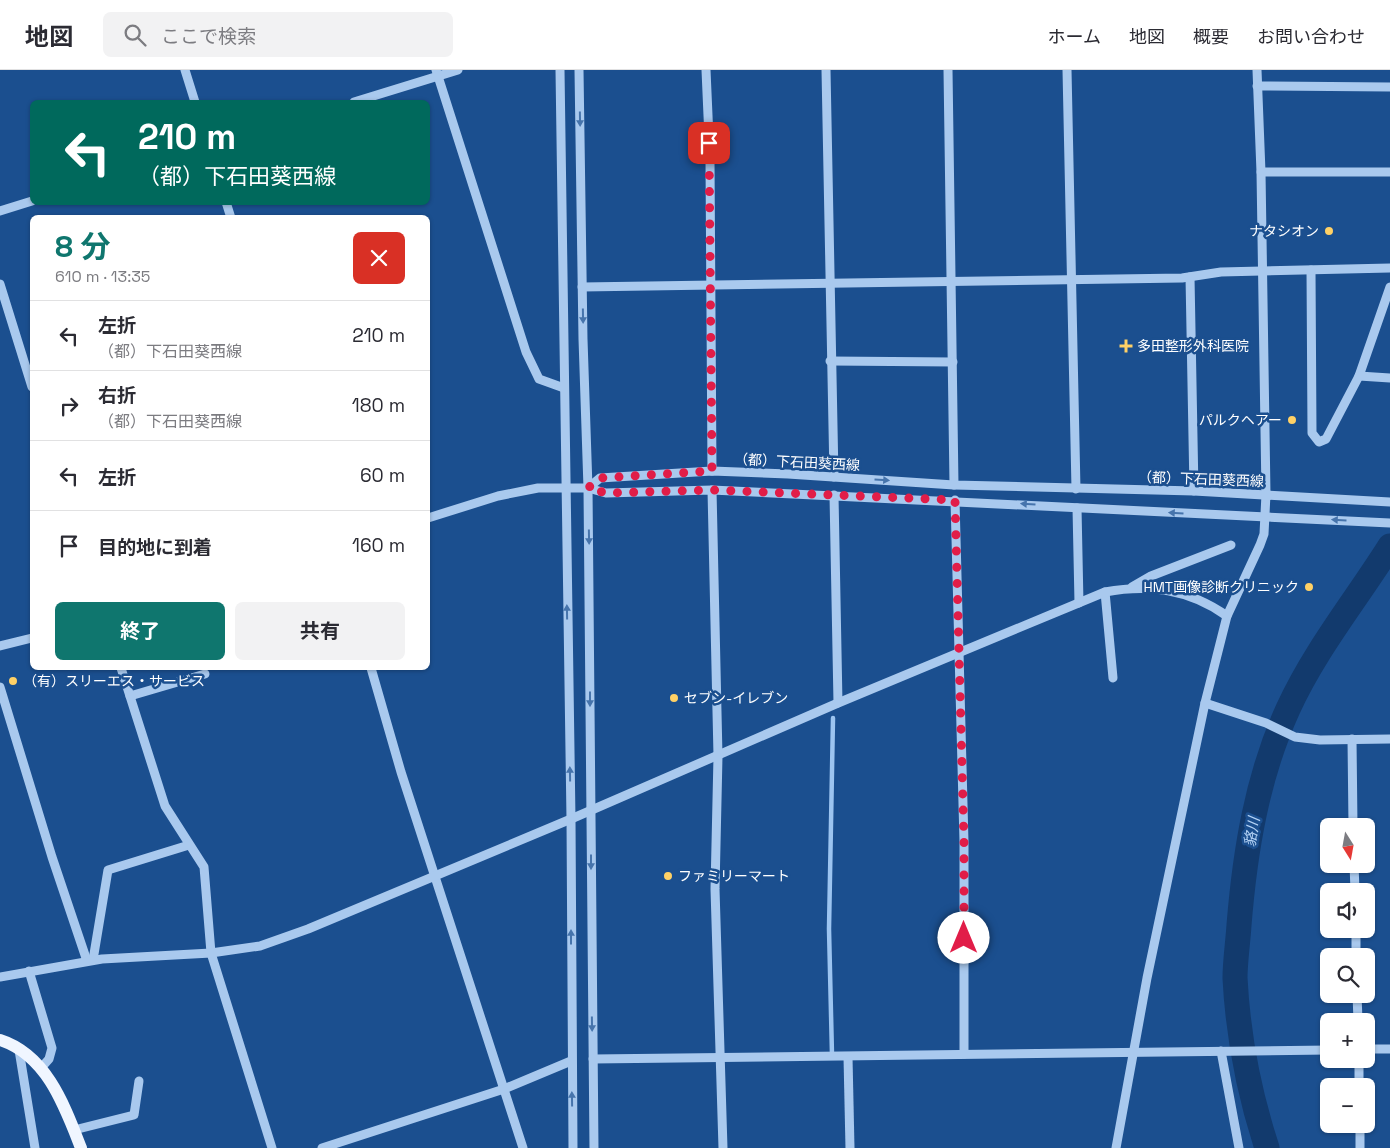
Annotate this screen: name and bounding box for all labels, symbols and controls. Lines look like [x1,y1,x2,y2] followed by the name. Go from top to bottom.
[103,12,453,57] search box
[25,21,73,52] text: 地図
[121,21,149,49] icon: search
[161,24,256,49] text: ここで検索
[1048,25,1101,48] text: ホーム
[1129,25,1165,48] text: 地図
[1193,25,1229,48] text: 概要
[1257,25,1365,48] text: お問い合わせ
[576,111,584,127] one-way arrow
[138,115,236,159] text: 210 m
[55,120,120,185] icon: left
[688,122,730,164] pin
[695,129,723,157] icon: arrive
[138,162,336,190] text: （都）下石田葵西線
[1249,222,1319,240] place label: ナタシオン
[1323,225,1335,237] marker: ナタシオン
[55,227,111,266] text: 8 分
[353,232,405,284] button: close
[55,266,150,287] text: 610 m · 13:35
[579,308,587,324] one-way arrow
[98,313,136,338] text: 左折
[55,322,83,350] icon: left
[352,323,405,348] text: 210 m
[1137,337,1249,355] place label: 多田整形外科医院
[1119,339,1133,353] marker: 多田整形外科医院
[98,341,242,362] text: （都）下石田葵西線
[98,383,136,408] text: 右折
[55,392,83,420] icon: right
[352,393,405,418] text: 180 m
[98,411,242,432] text: （都）下石田葵西線
[1199,411,1282,429] place label: パルクヘアー
[1286,414,1298,426] marker: パルクヘアー
[734,450,860,474] street label: （都）下石田葵西線
[55,462,83,490] icon: left
[360,463,405,488] text: 60 m
[98,465,136,490] text: 左折
[1138,468,1264,490] street label: （都）下石田葵西線
[874,476,890,484] one-way arrow
[1020,500,1036,508] one-way arrow
[1168,508,1184,516] one-way arrow
[1330,516,1346,524] one-way arrow
[585,529,593,545] one-way arrow
[55,532,83,560] icon: arrive
[352,533,405,558] text: 160 m
[98,535,212,560] text: 目的地に到着
[1143,578,1299,596] place label: HMT画像診断クリニック
[1303,581,1315,593] marker: HMT画像診断クリニック
[55,602,225,660] button: 終了
[235,602,405,660] button: 共有
[563,604,571,620] one-way arrow
[23,672,205,690] place label: （有）スリーエス・サービス
[7,675,19,687] marker: （有）スリーエス・サービス
[684,689,788,707] place label: セブン-イレブン
[586,691,594,707] one-way arrow
[668,692,680,704] marker: セブン-イレブン
[566,766,574,782] one-way arrow
[1240,814,1264,848] water label: 貉川
[1320,818,1375,872] north arrow
[1320,818,1375,1133] map controls
[587,854,595,870] one-way arrow
[678,867,790,885] place label: ファミリーマート
[662,870,674,882] marker: ファミリーマート
[1320,883,1375,938] button: sound
[937,911,989,963] position arrow
[567,929,575,945] one-way arrow
[1320,948,1375,1003] button: search
[1320,1013,1375,1068] button: +
[589,1016,597,1032] one-way arrow
[1320,1078,1375,1133] button: −
[568,1091,576,1107] one-way arrow

